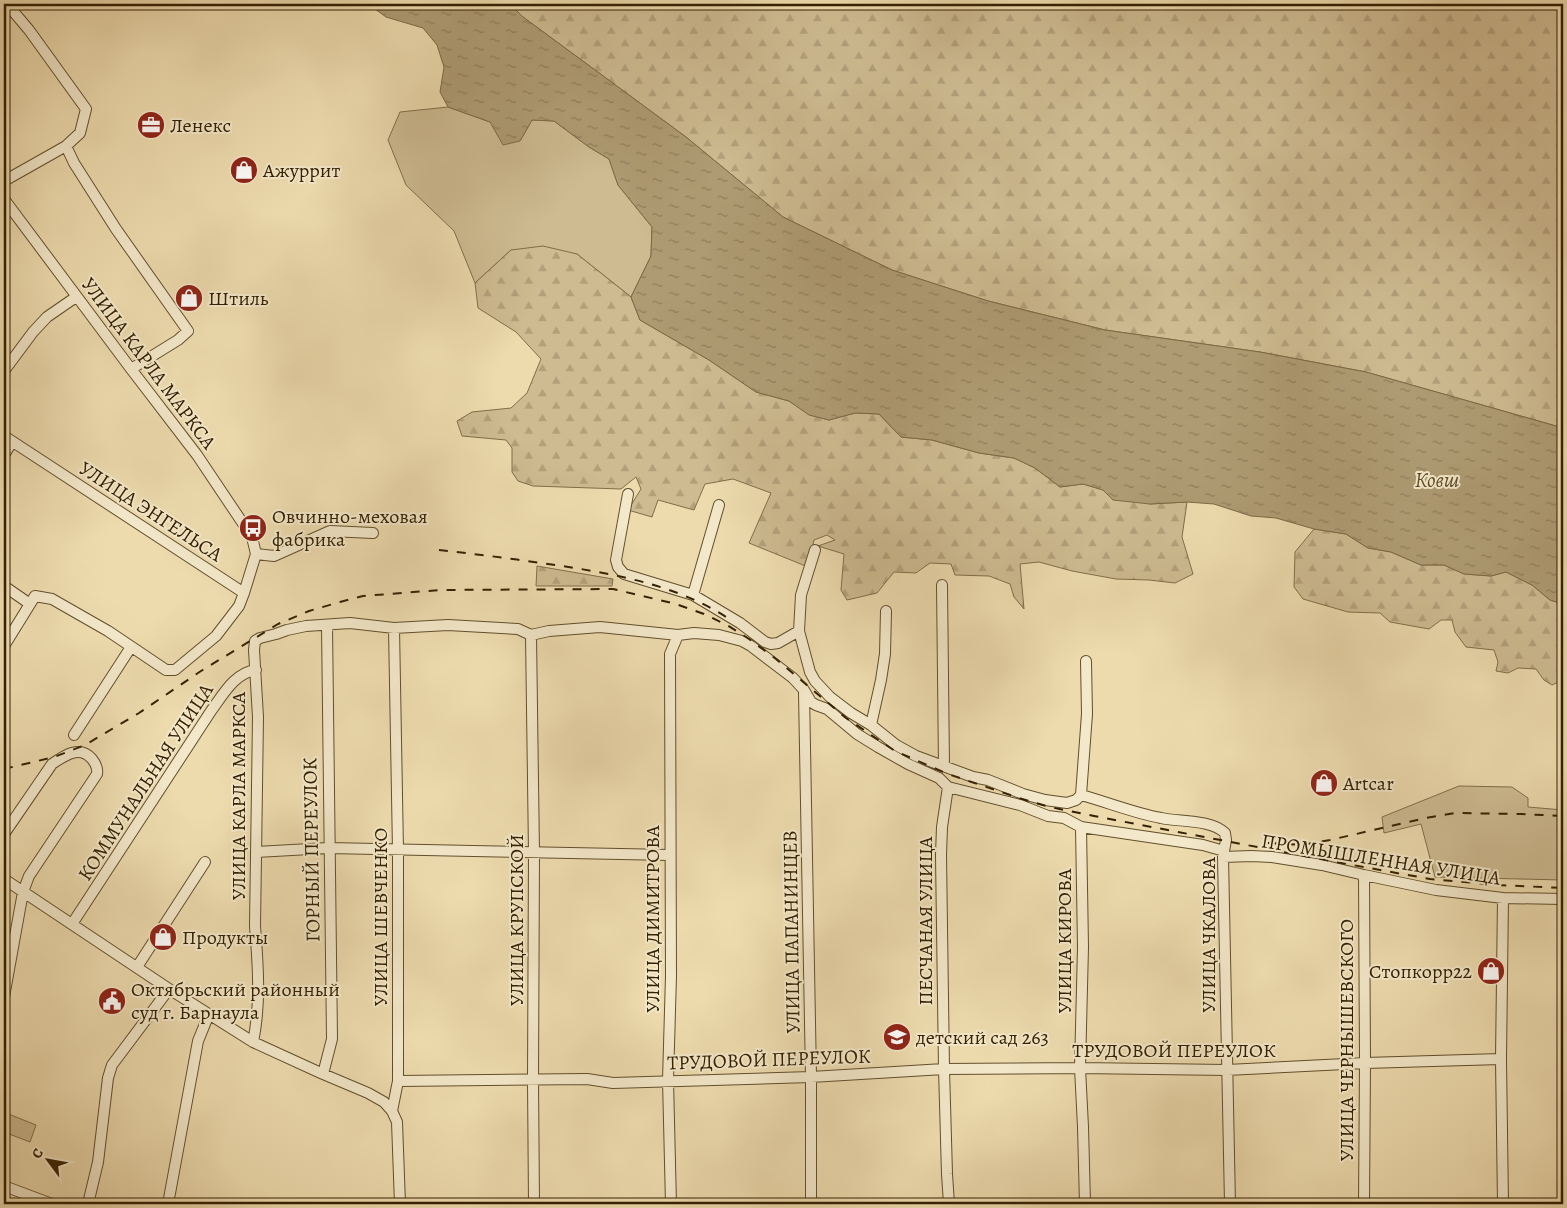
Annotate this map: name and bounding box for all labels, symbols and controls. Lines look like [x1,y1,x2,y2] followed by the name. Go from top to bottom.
[136,110,166,140] office icon: Ленекс
[170,112,231,139] place label: Ленекс
[229,155,259,185] shop icon: Ажуррит
[262,157,341,184] place label: Ажуррит
[75,272,222,455] street label: УЛИЦА КАРЛА МАРКСА
[174,283,204,313] shop icon: Штиль
[208,285,269,312] place label: Штиль
[74,455,228,568] street label: УЛИЦА ЭНГЕЛЬСА
[1415,466,1459,494] water label: Ковш
[272,503,428,553] place label: Овчинно-меховая фабрика
[238,513,268,543] bus stop icon: Овчинно-меховая фабрика
[71,678,220,886] street label: КОММУНАЛЬНАЯ УЛИЦА
[225,691,252,900] street label: УЛИЦА КАРЛА МАРКСА
[296,757,327,942] street label: ГОРНЫЙ ПЕРЕУЛОК
[1309,768,1339,798] shop icon: Artcar
[1342,770,1394,797] place label: Artcar
[639,825,666,1013] street label: УЛИЦА ДИМИТРОВА
[1259,827,1503,892] street label: ПРОМЫШЛЕННАЯ УЛИЦА
[367,828,394,1006] street label: УЛИЦА ШЕВЧЕНКО
[776,830,807,1034] street label: УЛИЦА ПАПАНИНЦЕВ
[503,834,530,1006] street label: УЛИЦА КРУПСКОЙ
[912,836,939,1006] street label: ПЕСЧАНАЯ УЛИЦА
[1195,857,1222,1013] street label: УЛИЦА ЧКАЛОВА
[1051,868,1078,1014] street label: УЛИЦА КИРОВА
[1333,919,1360,1161] street label: УЛИЦА ЧЕРНЫШЕВСКОГО
[148,922,178,952] shop icon: Продукты
[182,924,268,951] place label: Продукты
[1476,956,1506,986] shop icon: Стопкорр22
[1369,958,1472,985] place label: Стопкорр22
[131,976,340,1026] place label: Октябрьский районный суд г. Барнаула
[97,986,127,1016] public building icon: Октябрьский районный суд г. Барнаула
[882,1022,912,1052] school or university icon: детский сад 263
[915,1024,1049,1051] place label: детский сад 263
[1072,1037,1276,1064] street label: ТРУДОВОЙ ПЕРЕУЛОК
[667,1042,871,1077] street label: ТРУДОВОЙ ПЕРЕУЛОК
[22,1136,72,1186] north arrow
[27,1144,48,1162] text: С

